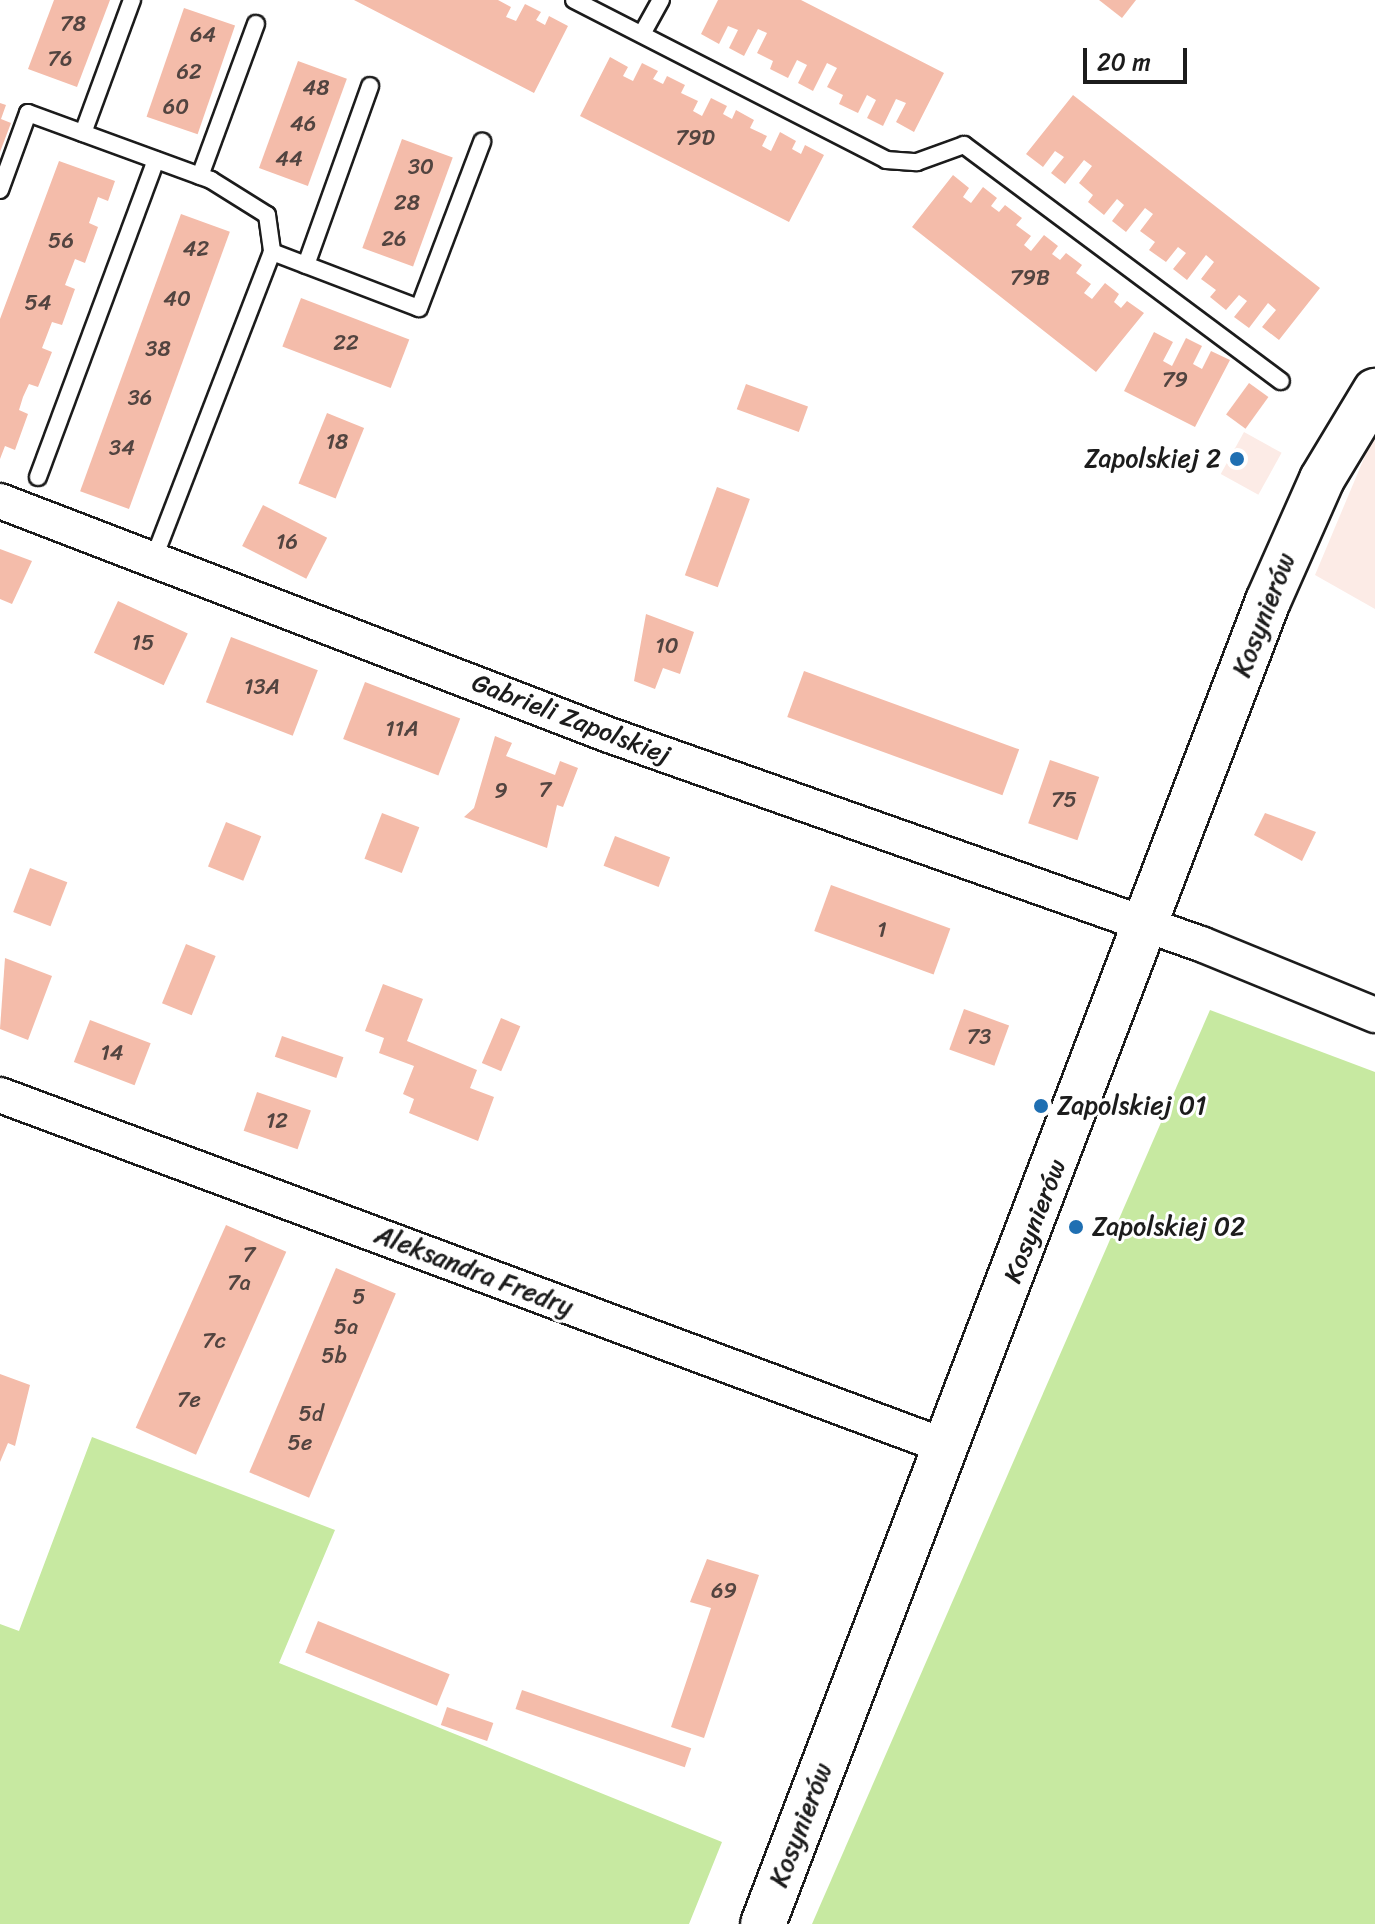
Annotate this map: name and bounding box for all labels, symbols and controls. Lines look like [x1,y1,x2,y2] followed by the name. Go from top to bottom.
[60,11,86,37] house number: 78
[190,22,216,48] house number: 64
[1087,32,1191,82] scale bar
[1097,41,1151,83] text: 20 m
[47,46,73,72] house number: 76
[176,59,202,85] house number: 62
[302,75,330,101] house number: 48
[163,94,189,120] house number: 60
[290,111,316,137] house number: 46
[675,125,715,151] house number: 79D
[275,146,303,172] house number: 44
[408,154,434,180] house number: 30
[394,190,420,216] house number: 28
[381,226,407,252] house number: 26
[48,228,74,254] house number: 56
[183,236,209,262] house number: 42
[1010,265,1050,291] house number: 79B
[163,286,191,312] house number: 40
[24,290,52,316] house number: 54
[333,330,359,356] house number: 22
[145,336,171,362] house number: 38
[1162,367,1188,393] house number: 79
[128,385,152,411] house number: 36
[326,429,348,455] house number: 18
[109,435,135,461] house number: 34
[1084,443,1221,475] place label: Zapolskiej 2
[1228,450,1246,468] marker: Zapolskiej 2
[276,529,298,555] house number: 16
[1226,549,1302,681] street label: Kosynierów
[132,630,154,656] house number: 15
[655,633,679,659] house number: 10
[467,667,675,771] street label: Gabrieli Zapolskiej
[244,674,280,700] house number: 13A
[385,716,419,742] house number: 11A
[539,777,551,803] house number: 7
[494,778,508,804] house number: 9
[1051,787,1077,813] house number: 75
[877,917,887,943] house number: 1
[967,1024,991,1050] house number: 73
[100,1040,124,1066] house number: 14
[1057,1090,1206,1122] place label: Zapolskiej 01
[1032,1097,1050,1115] marker: Zapolskiej 01
[266,1108,288,1134] house number: 12
[997,1155,1073,1287] street label: Kosynierów
[1092,1211,1245,1243] place label: Zapolskiej 02
[1067,1218,1085,1236] marker: Zapolskiej 02
[371,1219,577,1323] street label: Aleksandra Fredry
[243,1242,255,1268] house number: 7
[227,1270,251,1296] house number: 7a
[352,1284,366,1310] house number: 5
[334,1314,358,1340] house number: 5a
[202,1328,226,1354] house number: 7c
[321,1343,347,1369] house number: 5b
[177,1387,201,1413] house number: 7e
[298,1401,324,1427] house number: 5d
[288,1430,312,1456] house number: 5e
[711,1578,737,1604] house number: 69
[763,1759,839,1891] street label: Kosynierów

